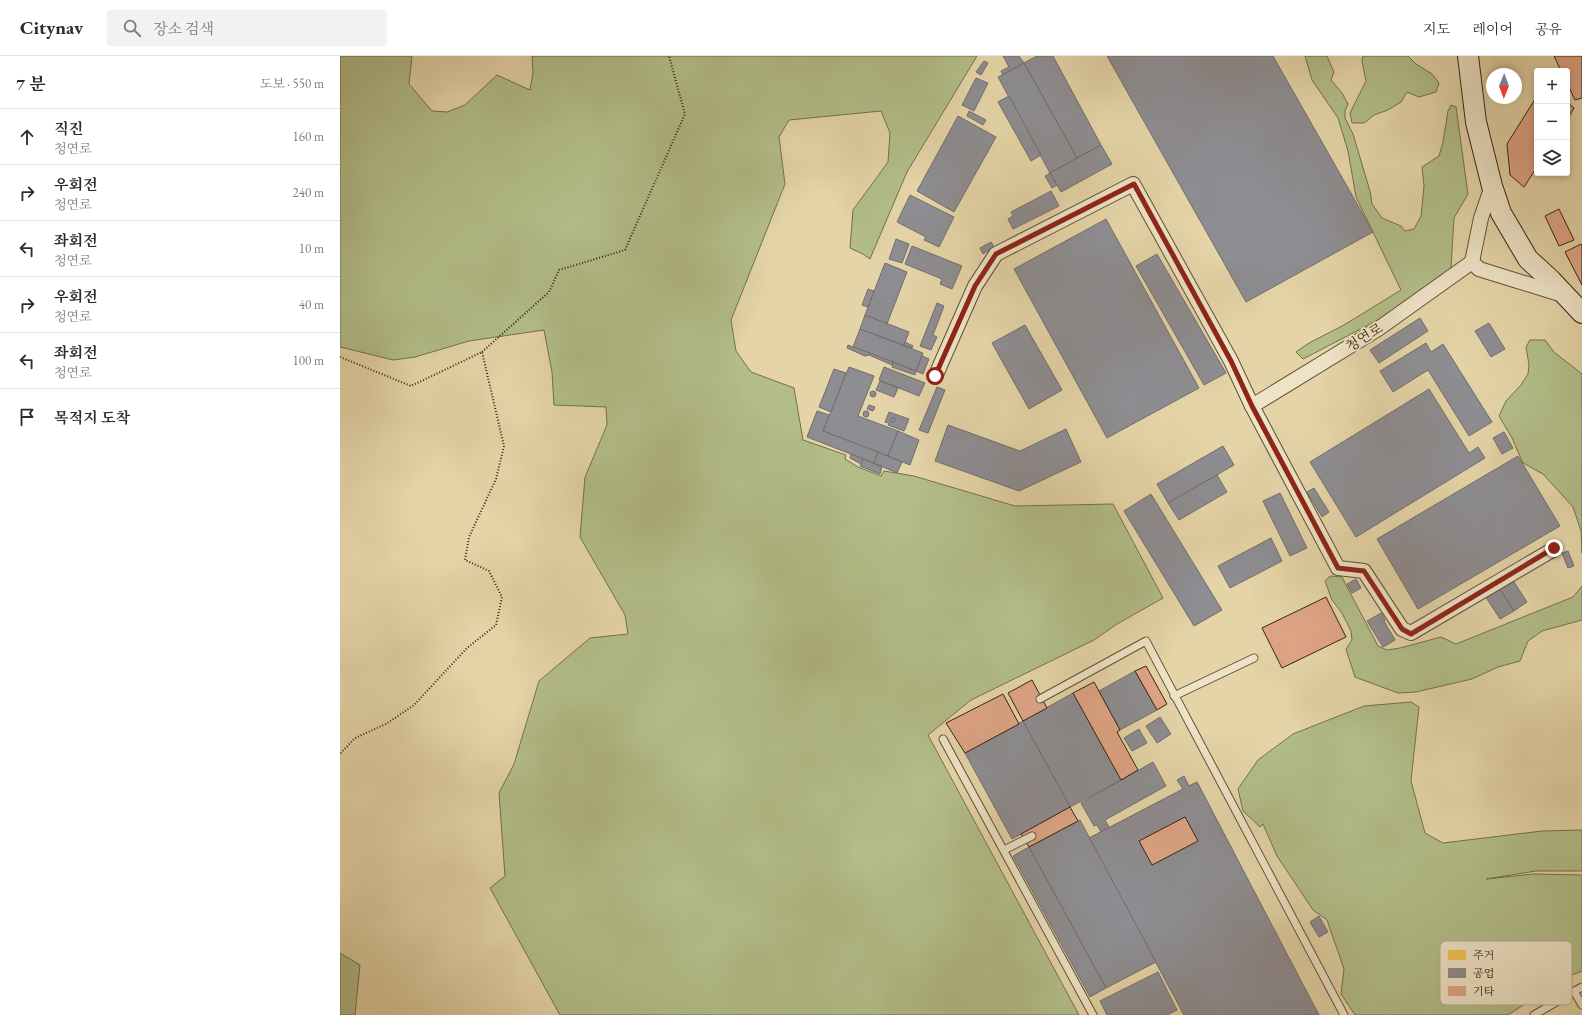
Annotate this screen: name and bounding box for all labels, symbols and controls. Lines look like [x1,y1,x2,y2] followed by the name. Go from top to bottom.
[107,10,387,46] search box
[20,15,83,40] text: Citynav
[121,17,143,39] icon: search
[153,19,214,38] text: 장소 검색
[1423,20,1450,38] text: 지도
[1472,20,1513,38] text: 레이어
[1535,20,1562,38] text: 공유
[1486,68,1522,104] north arrow
[1534,68,1570,176] map controls
[1534,68,1570,104] button: +
[16,73,45,95] text: 7 분
[260,75,324,92] text: 도보 · 550 m
[1534,104,1570,140] button: −
[54,119,83,138] text: 직진
[16,126,38,148] icon: ahead
[293,128,324,145] text: 160 m
[54,140,92,157] text: 청연로
[1534,140,1570,176] button: layers
[54,175,97,194] text: 우회전
[16,182,38,204] icon: right
[293,184,324,201] text: 240 m
[54,196,92,213] text: 청연로
[54,231,97,250] text: 좌회전
[16,238,38,260] icon: left
[299,240,324,257] text: 10 m
[54,252,92,269] text: 청연로
[54,287,97,306] text: 우회전
[16,294,38,316] icon: right
[299,296,324,313] text: 40 m
[54,308,92,325] text: 청연로
[1342,318,1386,355] street label: 청연로
[54,343,97,362] text: 좌회전
[16,350,38,372] icon: left
[293,352,324,369] text: 100 m
[54,364,92,381] text: 청연로
[926,367,944,385] route start
[16,406,38,428] icon: arrive
[54,408,130,427] text: 목적지 도착
[1545,539,1563,557] route end
[1440,941,1572,1005] legend
[1473,948,1494,962] text: 주거
[1473,966,1494,980] text: 공업
[1473,984,1495,998] text: 기타

